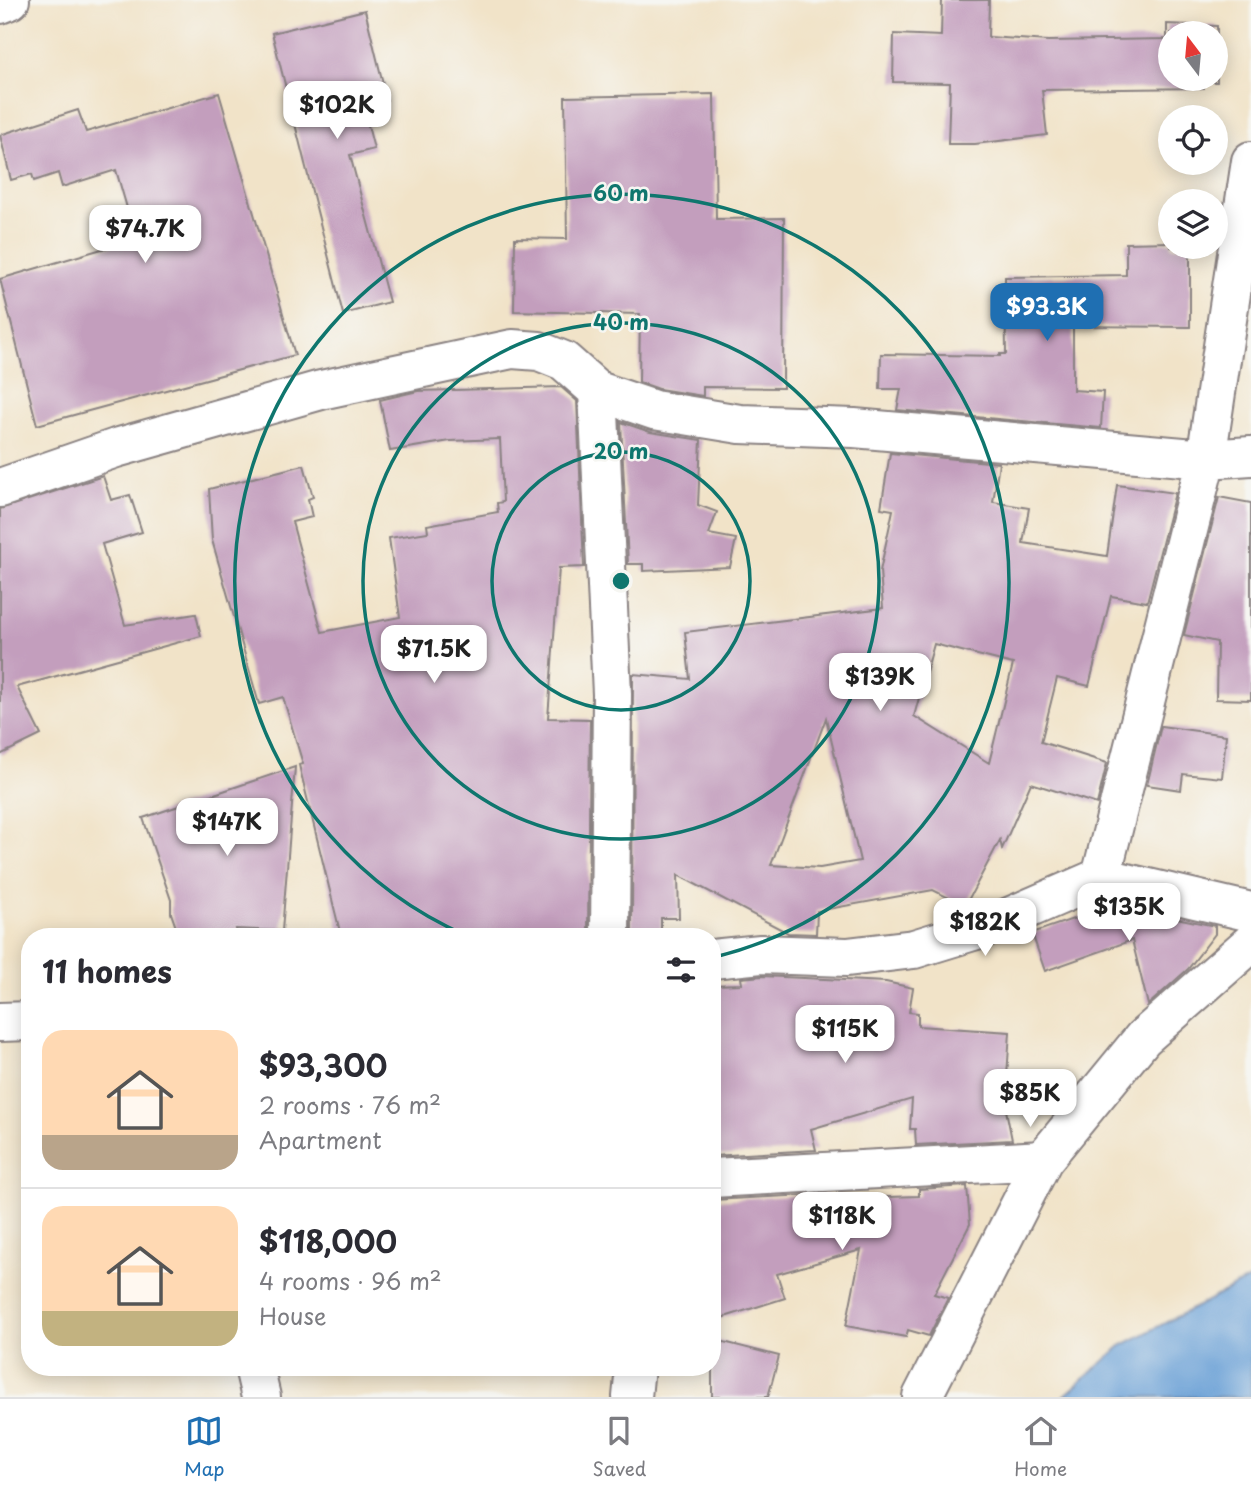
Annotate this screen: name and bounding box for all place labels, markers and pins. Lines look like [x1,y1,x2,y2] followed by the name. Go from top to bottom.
[288,82,386,141] pin: $102K
[88,205,202,265] pin: $74.7K
[990,284,1104,343] pin: $93.3K
[609,569,633,593] centre of rings
[377,626,491,685] pin: $71.5K
[831,654,929,713] pin: $139K
[178,798,276,858] pin: $147K
[1080,884,1178,943] pin: $135K
[936,898,1034,958] pin: $182K
[796,1006,894,1065] pin: $115K
[989,1070,1071,1129] pin: $85K
[793,1192,891,1252] pin: $118K

